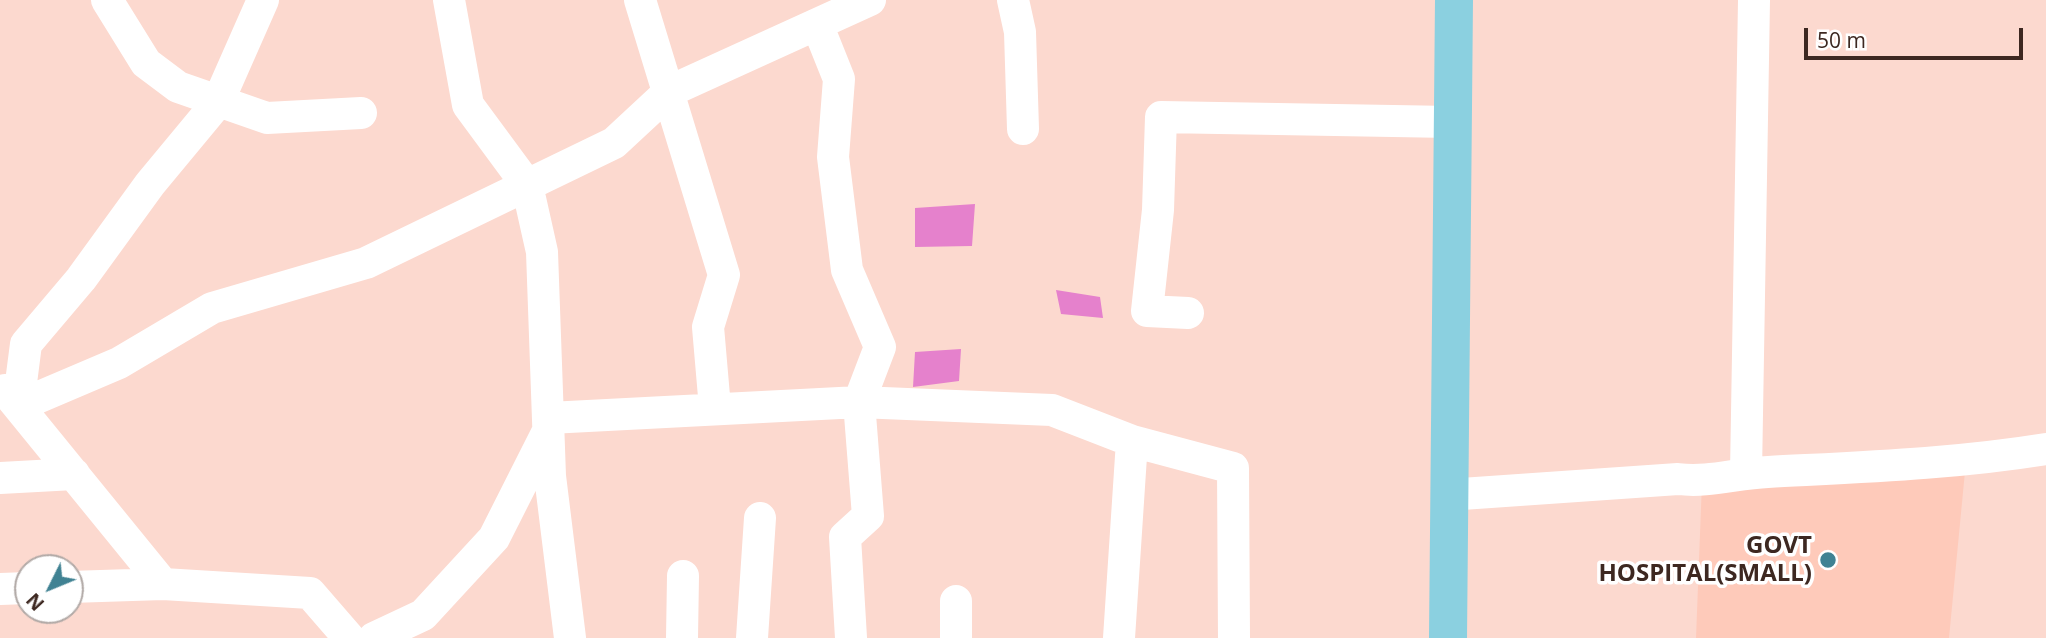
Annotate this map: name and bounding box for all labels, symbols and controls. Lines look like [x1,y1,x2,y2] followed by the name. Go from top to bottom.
[1808,14,2027,58] scale bar
[1817,26,1866,54] text: 50 m
[1598,532,1812,588] place label: GOVT HOSPITAL(SMALL)
[1818,550,1838,570] marker: GOVT HOSPITAL(SMALL)
[14,554,84,624] north arrow
[20,587,50,616] text: N

